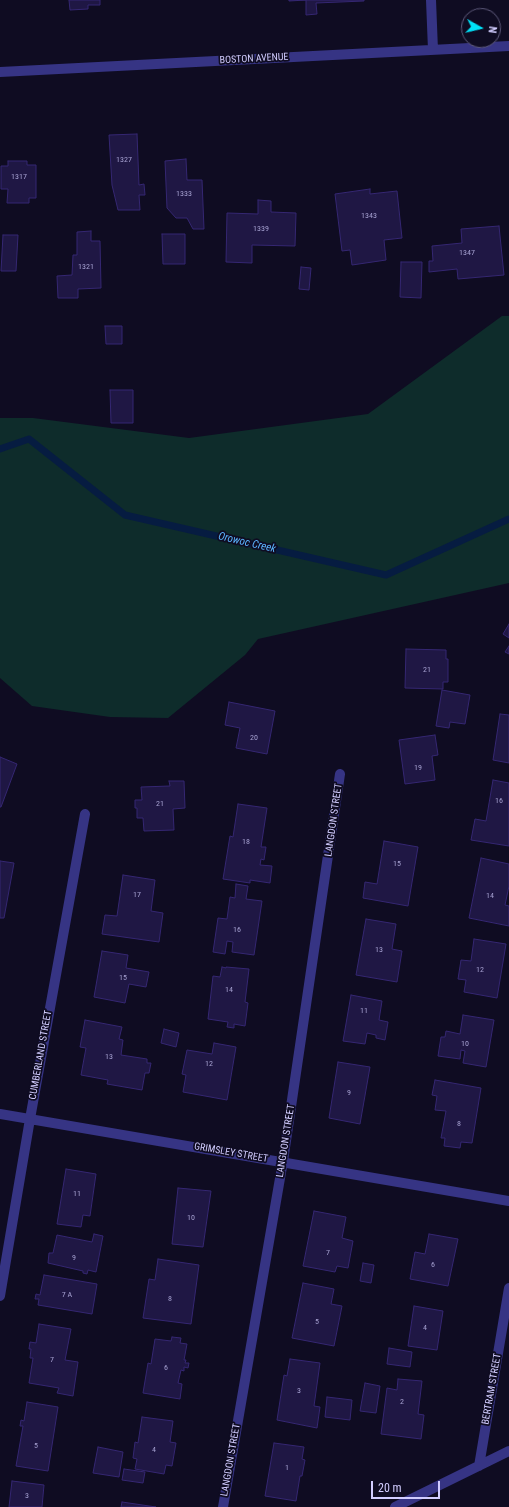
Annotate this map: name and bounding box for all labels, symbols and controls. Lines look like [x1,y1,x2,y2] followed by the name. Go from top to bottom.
[461,8,501,48] north arrow
[485,25,499,34] text: N
[219,51,289,67] street label: BOSTON AVENUE
[116,155,132,165] house number: 1327
[11,172,27,182] house number: 1317
[176,189,192,199] house number: 1333
[361,211,377,221] house number: 1343
[253,224,269,234] house number: 1339
[459,248,475,258] house number: 1347
[78,262,94,272] house number: 1321
[217,530,277,556] water label: Orowoc Creek
[423,665,431,675] house number: 21
[250,733,258,743] house number: 20
[414,763,422,773] house number: 19
[323,783,345,857] street label: LANGDON STREET
[495,796,503,806] house number: 16
[156,799,164,809] house number: 21
[242,837,250,847] house number: 18
[393,859,401,869] house number: 15
[133,890,141,900] house number: 17
[486,891,494,901] house number: 14
[233,925,241,935] house number: 16
[375,945,383,955] house number: 13
[476,965,484,975] house number: 12
[119,973,127,983] house number: 15
[225,985,233,995] house number: 14
[360,1006,368,1016] house number: 11
[27,1009,55,1101] street label: CUMBERLAND STREET
[461,1039,469,1049] house number: 10
[105,1052,113,1062] house number: 13
[205,1059,213,1069] house number: 12
[347,1088,351,1098] house number: 9
[274,1104,298,1178] street label: LANGDON STREET
[457,1119,461,1129] house number: 8
[193,1141,269,1165] street label: GRIMSLEY STREET
[73,1189,81,1199] house number: 11
[187,1213,195,1223] house number: 10
[326,1248,330,1258] house number: 7
[72,1253,76,1263] house number: 9
[431,1260,435,1270] house number: 6
[62,1290,72,1300] house number: 7 A
[168,1294,172,1304] house number: 8
[315,1317,319,1327] house number: 5
[423,1323,427,1333] house number: 4
[480,1352,504,1426] street label: BERTRAM STREET
[50,1355,54,1365] house number: 7
[164,1363,168,1373] house number: 6
[297,1386,301,1396] house number: 3
[400,1397,404,1407] house number: 2
[219,1423,243,1497] street label: LANGDON STREET
[34,1441,38,1451] house number: 5
[152,1445,156,1455] house number: 4
[285,1463,289,1473] house number: 1
[373,1473,442,1499] scale bar
[378,1481,402,1495] text: 20 m
[25,1491,29,1501] house number: 3

